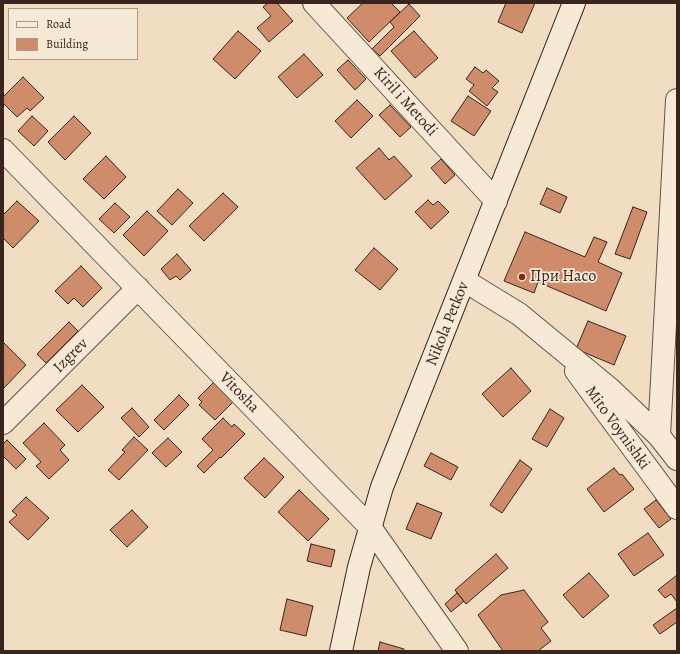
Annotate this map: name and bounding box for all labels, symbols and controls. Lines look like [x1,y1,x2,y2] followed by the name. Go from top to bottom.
[8,8,138,60] legend
[46,16,71,32] text: Road
[46,36,88,52] text: Building
[369,63,441,141] street label: Kiril i Metodi
[530,267,596,287] place label: При Насо
[517,272,527,282] marker: При Насо
[422,279,474,369] street label: Nikola Petkov
[50,335,92,377] street label: Izgrev
[215,369,263,417] street label: Vitosha
[580,383,654,473] street label: Mito Voynishki

